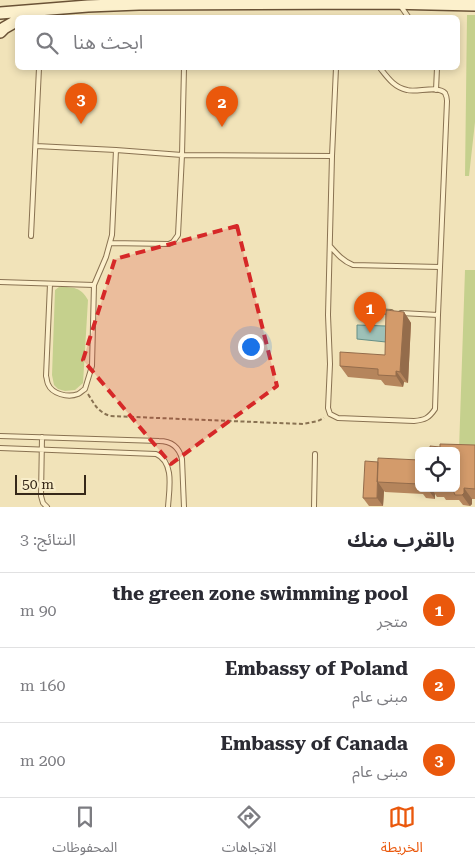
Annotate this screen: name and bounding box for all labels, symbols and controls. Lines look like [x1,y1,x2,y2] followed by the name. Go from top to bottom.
[15,15,460,70] search box
[33,29,61,57] icon: search
[73,31,143,54] text: ابحث هنا
[65,83,97,124] pin: 3
[206,86,238,127] pin: 2
[354,292,386,333] pin: 1
[238,334,264,360] your location
[415,447,460,492] map controls
[415,447,460,492] button: locate
[15,472,86,495] scale bar
[22,476,54,492] text: 50 m
[347,528,455,552] text: بالقرب منك
[20,530,76,549] text: النتائج: 3
[113,582,408,605] text: the green zone swimming pool
[20,601,57,620] text: 90 m
[435,601,443,620] text: 1
[377,612,408,631] text: متجر
[225,657,408,680] text: Embassy of Poland
[20,676,66,695] text: 160 m
[435,676,443,695] text: 2
[352,687,408,706] text: مبنى عام
[221,732,408,755] text: Embassy of Canada
[20,751,66,770] text: 200 m
[435,751,443,770] text: 3
[352,762,408,781] text: مبنى عام
[52,803,117,862] tab: المحفوظات
[222,803,276,862] tab: الاتجاهات
[381,803,423,862] tab: الخريطة

